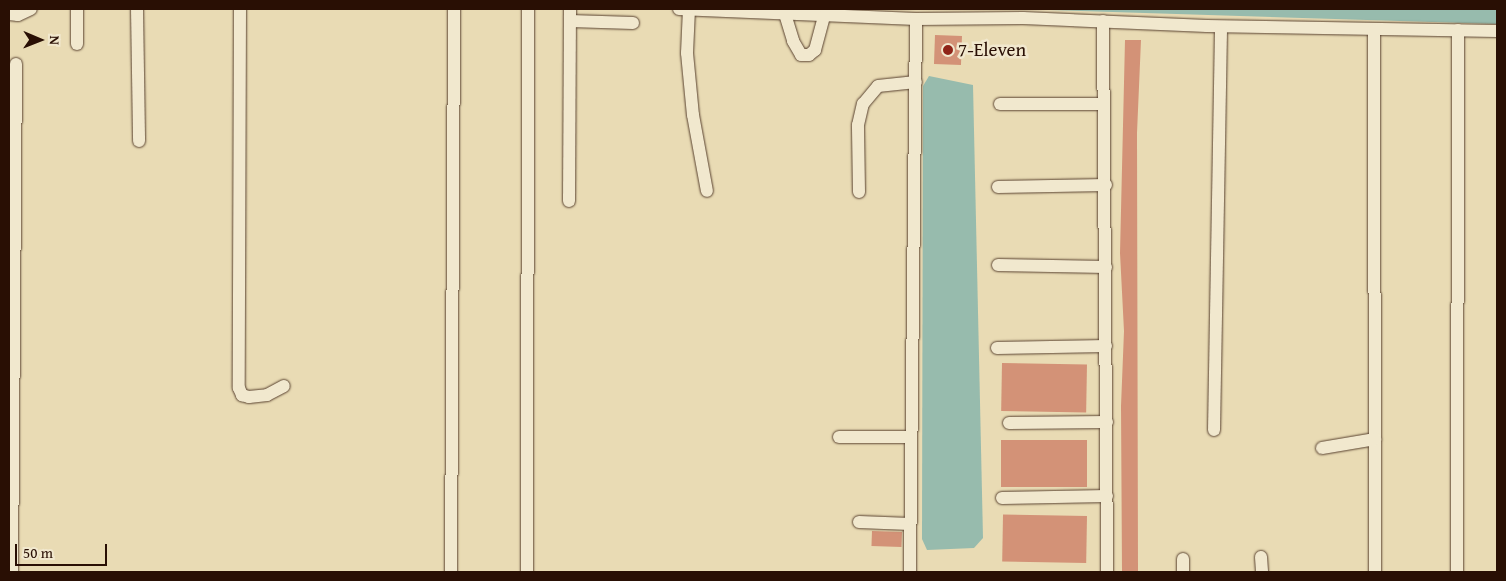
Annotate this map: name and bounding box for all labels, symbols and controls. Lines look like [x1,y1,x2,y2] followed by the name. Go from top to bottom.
[15,15,65,65] north arrow
[45,35,65,45] text: N
[958,39,1026,61] place label: 7-Eleven
[942,44,954,56] marker: 7-Eleven
[18,534,110,566] scale bar
[23,542,53,563] text: 50 m

